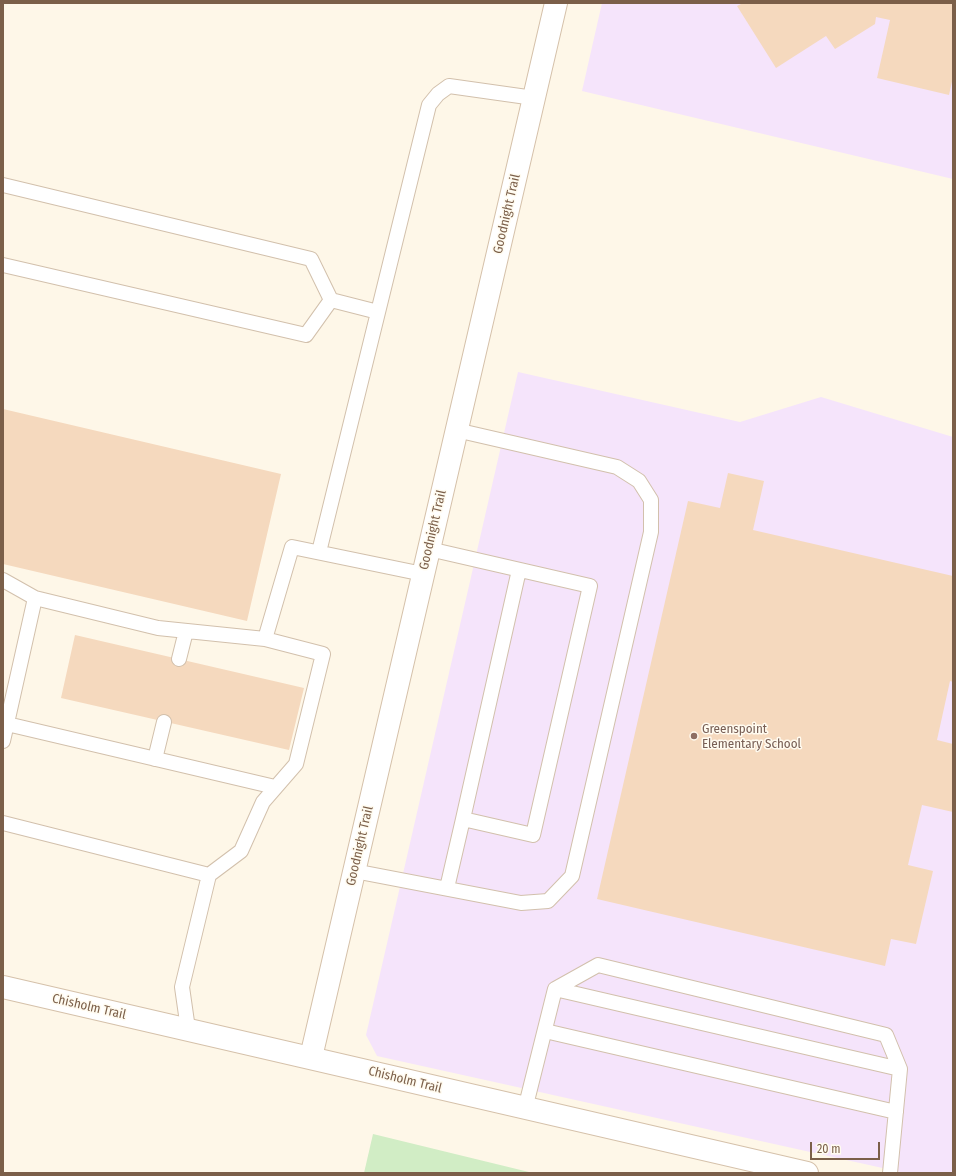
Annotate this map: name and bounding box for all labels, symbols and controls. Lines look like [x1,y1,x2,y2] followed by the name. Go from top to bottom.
[490,173,524,255] street label: Goodnight Trail
[416,489,450,571] street label: Goodnight Trail
[702,721,801,752] place label: Greenspoint Elementary School
[689,731,699,741] marker: Greenspoint Elementary School
[343,805,377,887] street label: Goodnight Trail
[51,991,127,1023] street label: Chisholm Trail
[367,1063,443,1097] street label: Chisholm Trail
[812,1134,882,1160] scale bar
[817,1142,841,1156] text: 20 m

